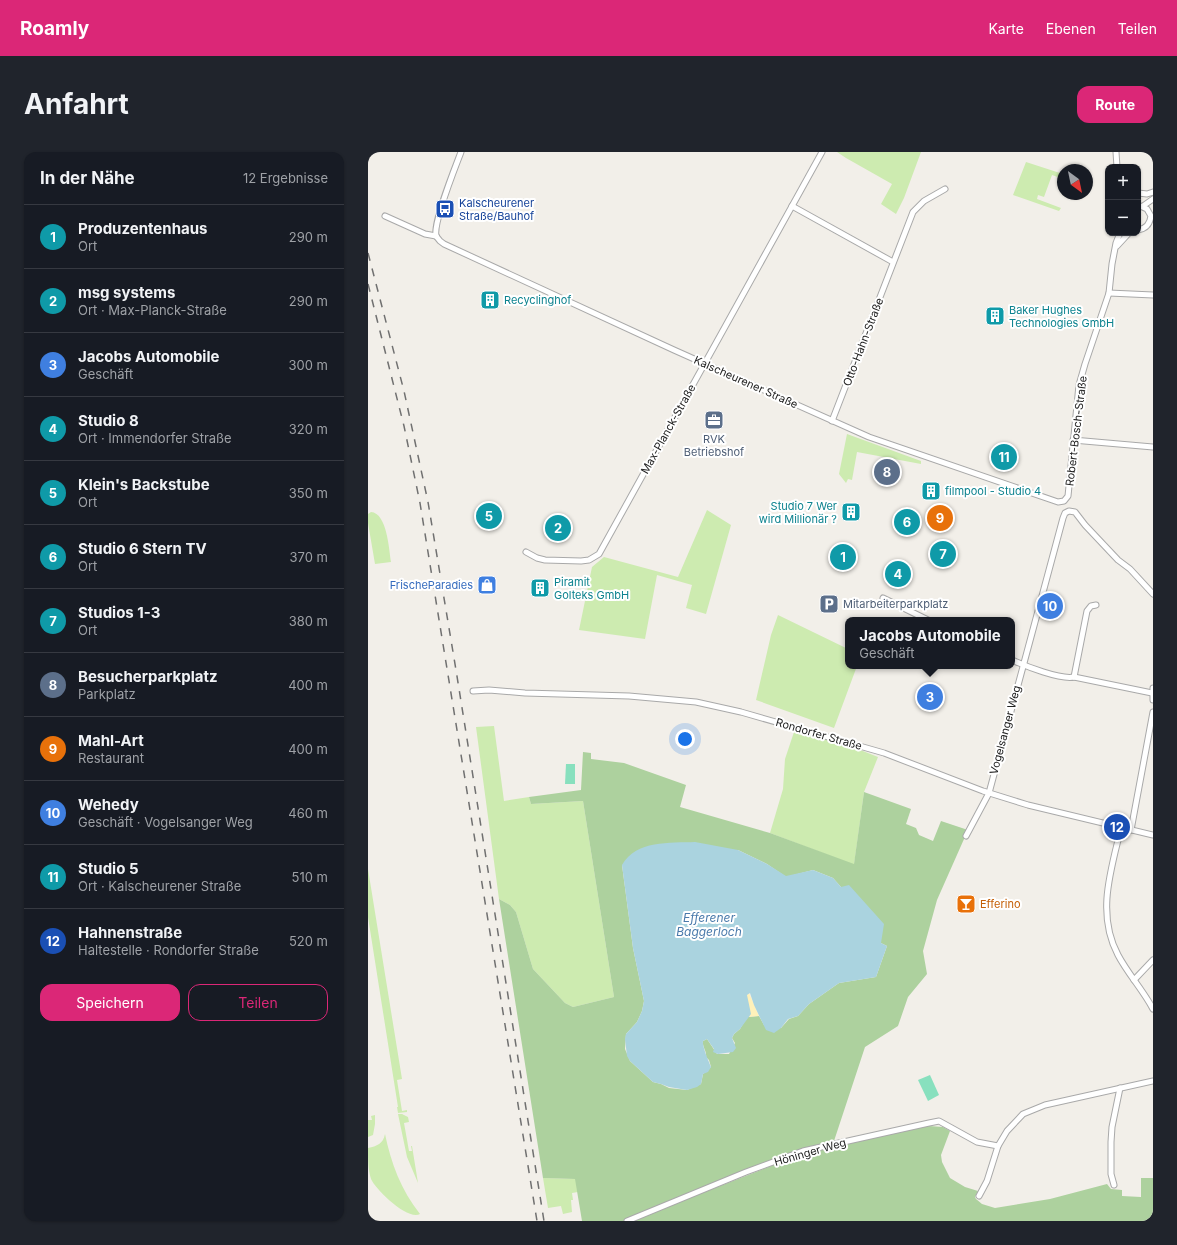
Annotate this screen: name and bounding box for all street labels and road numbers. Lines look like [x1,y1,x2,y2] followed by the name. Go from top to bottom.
[840,296,886,388] street label: Otto-Hahn-Straße
[692,353,800,411] street label: Kalscheurener Straße
[1062,375,1090,487] street label: Robert-Bosch-Straße
[638,382,698,476] street label: Max-Planck-Straße
[986,684,1024,776] street label: Vogelsanger Weg
[774,715,864,753] street label: Rondorfer Straße
[772,1135,848,1169] street label: Höninger Weg

